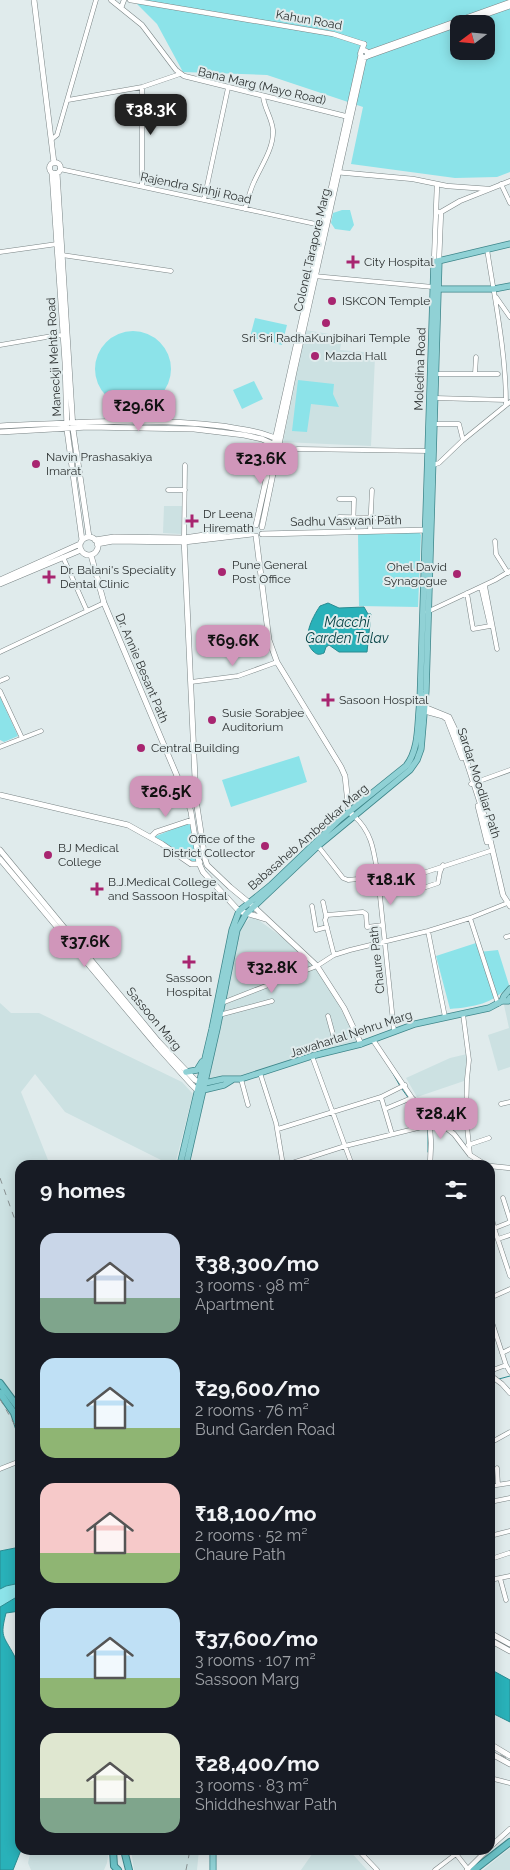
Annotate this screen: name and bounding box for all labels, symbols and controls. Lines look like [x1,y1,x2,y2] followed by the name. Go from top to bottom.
[275,7,343,33] street label: Kahun Road
[450,15,495,60] north arrow
[450,15,495,60] map controls
[197,64,327,108] street label: Bana Marg (Mayo Road)
[110,94,192,136] pin: ₹38.3K
[126,100,176,119] text: ₹38.3K
[139,169,253,207] street label: Rajendra Sinhji Road
[291,187,333,313] street label: Colonel Tarapore Marg
[346,255,360,269] marker: City Hospital
[364,255,434,269] place label: City Hospital
[342,294,430,308] place label: ISKCON Temple
[326,295,338,307] marker: ISKCON Temple
[44,297,64,417] street label: Maneckji Mehta Road
[320,317,332,329] marker: Sri Sri RadhaKunjbihari Temple
[412,327,428,411] street label: Moledina Road
[242,331,410,345] place label: Sri Sri RadhaKunjbihari Temple
[325,349,387,363] place label: Mazda Hall
[309,350,321,362] marker: Mazda Hall
[98,390,180,432] pin: ₹29.6K
[113,396,165,415] text: ₹29.6K
[220,442,302,485] pin: ₹23.6K
[236,449,286,468] text: ₹23.6K
[46,450,152,478] place label: Navin Prashasakiya Imarat
[30,458,42,470] marker: Navin Prashasakiya Imarat
[203,507,254,535] place label: Dr Leena Hiremath
[290,513,402,529] street label: Sadhu Vaswani Path
[185,514,199,528] marker: Dr Leena Hiremath
[232,558,308,586] place label: Pune General Post Office
[384,560,447,588] place label: Ohel David Synagogue
[60,563,176,591] place label: Dr. Balani's Speciality Dental Clinic
[216,566,228,578] marker: Pune General Post Office
[451,568,463,580] marker: Ohel David Synagogue
[42,570,56,584] marker: Dr. Balani's Speciality Dental Clinic
[113,611,171,725] street label: Dr. Annie Besant Path
[305,614,389,646] water label: Macchi Garden Talav
[192,624,274,667] pin: ₹69.6K
[207,631,259,650] text: ₹69.6K
[321,693,335,707] marker: Sasoon Hospital
[339,693,429,707] place label: Sasoon Hospital
[222,706,304,734] place label: Susie Sorabjee Auditorium
[206,714,218,726] marker: Susie Sorabjee Auditorium
[455,726,503,840] street label: Sardar Moodliar Path
[151,741,239,755] place label: Central Building
[135,742,147,754] marker: Central Building
[125,776,207,818] pin: ₹26.5K
[245,781,371,893] street label: Babasaheb Ambedkar Marg
[141,782,191,801] text: ₹26.5K
[163,832,256,860] place label: Office of the District Collector
[259,840,271,852] marker: Office of the District Collector
[58,841,119,869] place label: BJ Medical College
[42,849,54,861] marker: BJ Medical College
[350,864,432,906] pin: ₹18.1K
[367,870,415,889] text: ₹18.1K
[108,875,228,903] place label: B.J.Medical College and Sassoon Hospital
[90,882,104,896] marker: B.J.Medical College and Sassoon Hospital
[366,925,388,995] street label: Chaure Path
[44,926,126,968] pin: ₹37.6K
[60,932,110,951] text: ₹37.6K
[231,952,313,994] pin: ₹32.8K
[182,955,196,969] marker: Sassoon Hospital
[247,958,297,977] text: ₹32.8K
[166,971,212,999] place label: Sassoon Hospital
[123,985,185,1053] street label: Sassoon Marg
[288,1008,414,1060] street label: Jawaharlal Nehru Marg
[400,1098,482,1140] pin: ₹28.4K
[416,1104,466,1123] text: ₹28.4K
[442,1176,470,1204] icon: filters
[40,1178,125,1203] text: 9 homes
[195,1251,319,1276] text: ₹38,300/mo
[80,1253,140,1313] icon: home
[195,1276,310,1295] text: 3 rooms · 98 m²
[195,1295,274,1314] text: Apartment
[195,1376,320,1401] text: ₹29,600/mo
[80,1378,140,1438] icon: home
[195,1401,309,1420] text: 2 rooms · 76 m²
[195,1420,335,1439] text: Bund Garden Road
[195,1501,316,1526] text: ₹18,100/mo
[80,1503,140,1563] icon: home
[195,1526,307,1545] text: 2 rooms · 52 m²
[195,1545,286,1564] text: Chaure Path
[195,1626,318,1651] text: ₹37,600/mo
[80,1628,140,1688] icon: home
[195,1651,316,1670] text: 3 rooms · 107 m²
[195,1670,299,1689] text: Sassoon Marg
[195,1751,319,1776] text: ₹28,400/mo
[80,1753,140,1813] icon: home
[195,1776,309,1795] text: 3 rooms · 83 m²
[195,1795,337,1814] text: Shiddheshwar Path

